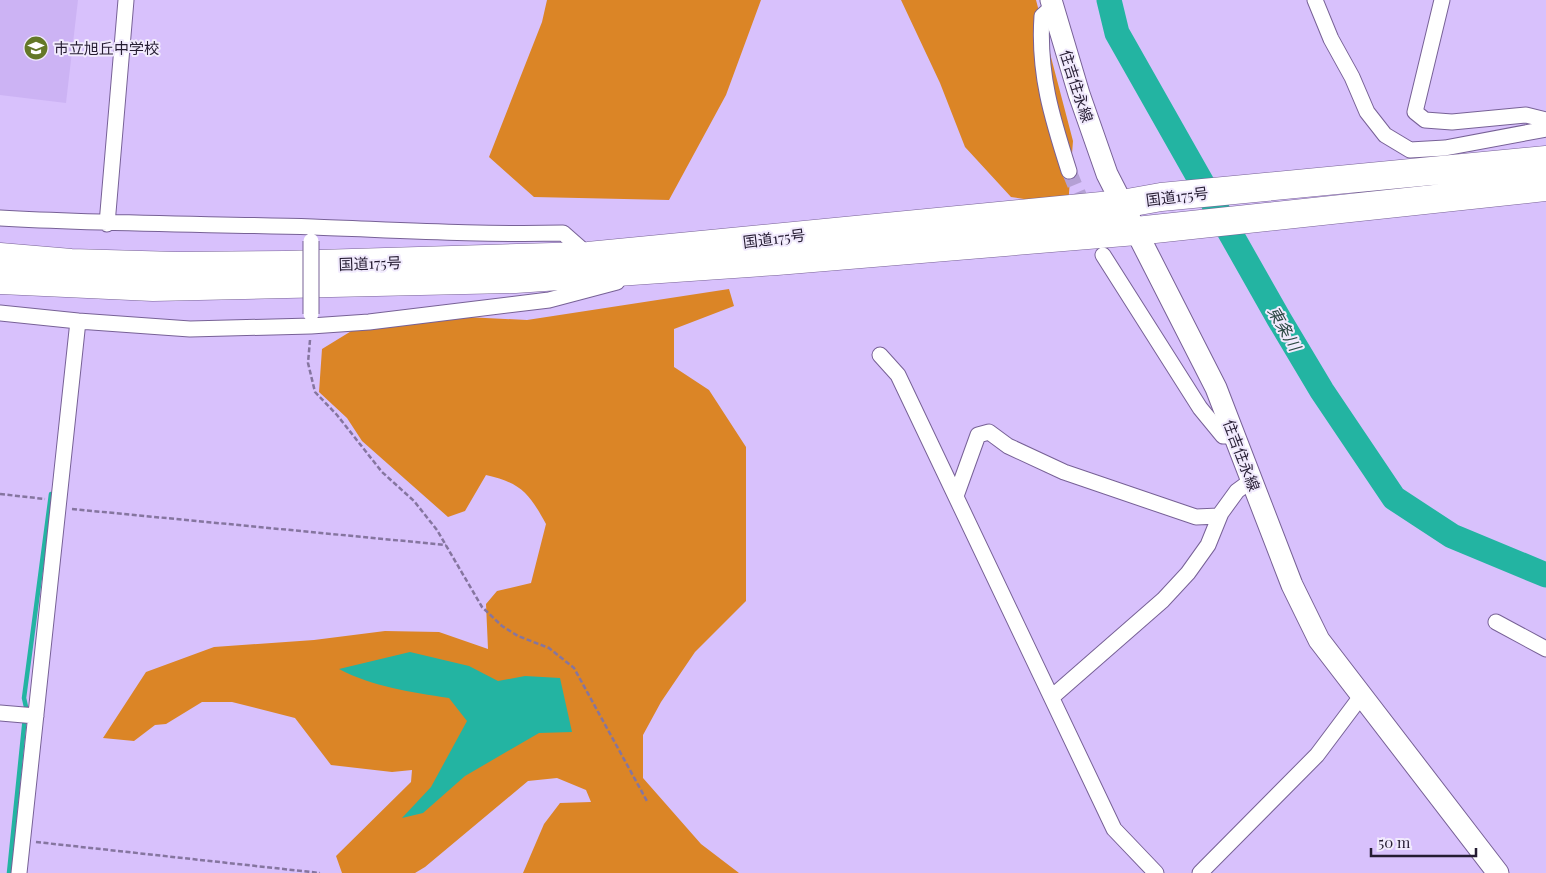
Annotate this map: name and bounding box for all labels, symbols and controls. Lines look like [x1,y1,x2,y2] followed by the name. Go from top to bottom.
[23,35,49,61] school or university icon: 市立旭丘中学校
[54,38,159,58] place label: 市立旭丘中学校
[1056,47,1098,125] street label: 住吉住永線
[1145,182,1209,210] street label: 国道175号
[742,224,806,252] street label: 国道175号
[338,252,402,274] street label: 国道175号
[1264,302,1307,356] water label: 東条川
[1219,416,1265,494] street label: 住吉住永線
[1371,826,1476,858] scale bar
[1378,832,1411,852] text: 50 m

